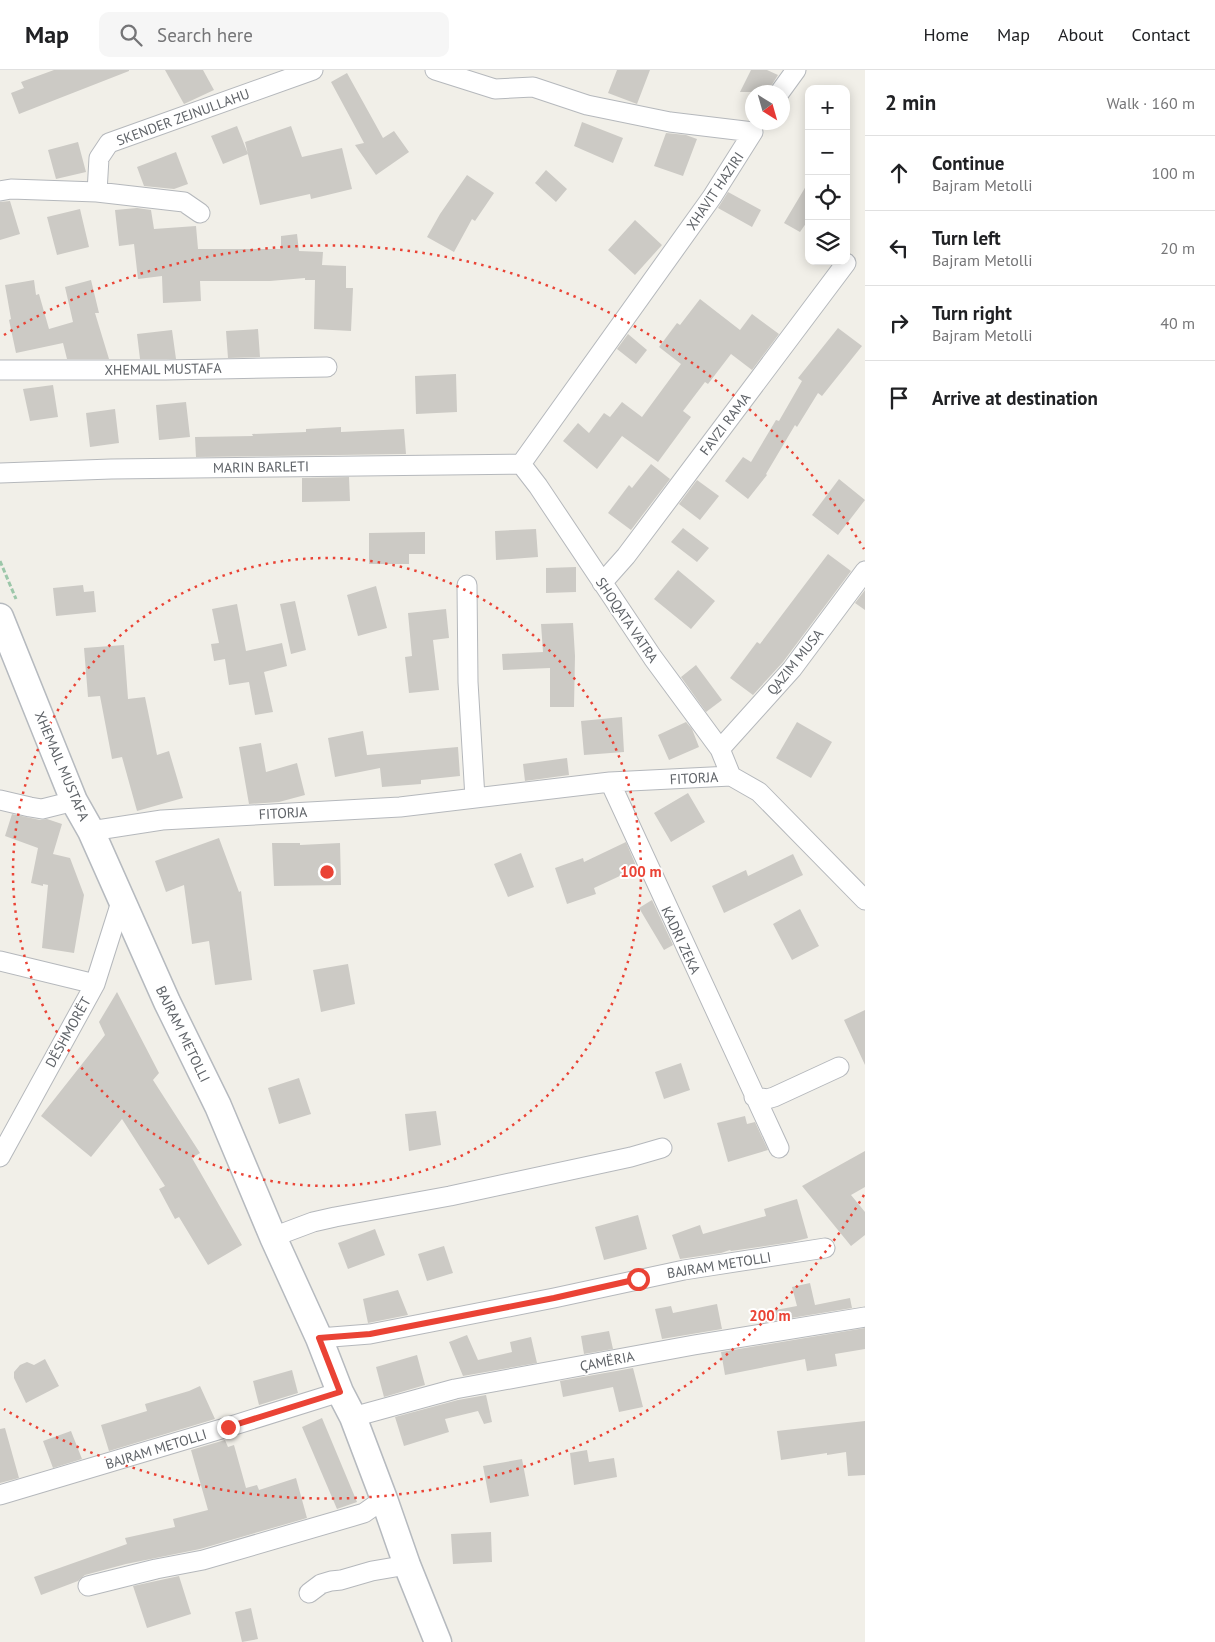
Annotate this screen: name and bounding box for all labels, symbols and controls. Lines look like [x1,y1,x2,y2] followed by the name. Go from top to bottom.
[99,12,449,57] search box
[25,19,69,50] text: Map
[117,21,145,49] icon: search
[157,23,253,47] text: Search here
[923,23,969,46] text: Home
[997,23,1030,46] text: Map
[1058,23,1104,46] text: About
[1132,23,1190,46] text: Contact
[114,85,252,149] street label: SKENDER ZEJNULLAHU
[745,85,790,130] north arrow
[805,85,850,265] map controls
[805,85,850,130] button: +
[885,89,936,116] text: 2 min
[1106,93,1195,113] text: Walk · 160 m
[805,130,850,175] button: −
[682,149,748,233] street label: XHAVIT HAZIRI
[932,151,1004,175] text: Continue
[885,159,913,187] icon: ahead
[1152,163,1195,183] text: 100 m
[805,175,850,220] button: locate
[932,175,1032,195] text: Bajram Metolli
[805,220,850,265] button: layers
[932,226,1001,250] text: Turn left
[885,234,913,262] icon: left
[1160,238,1195,258] text: 20 m
[932,250,1032,270] text: Bajram Metolli
[932,301,1012,325] text: Turn right
[885,309,913,337] icon: right
[1160,313,1195,333] text: 40 m
[932,325,1032,345] text: Bajram Metolli
[104,359,223,379] street label: XHEMAJL MUSTAFA
[885,384,913,412] icon: arrive
[932,386,1098,410] text: Arrive at destination
[696,389,755,459] street label: FAVZI RAMA
[213,457,309,477] street label: MARIN BARLETI
[592,574,663,667] street label: SHOQATA VATRA
[763,625,828,699] street label: QAZIM MUSA
[31,708,94,824] street label: XHEMAJL MUSTAFA
[669,768,720,788] street label: FITORJA
[258,803,309,823] street label: FITORJA
[620,862,662,881] text: 100 m
[318,863,336,881] centre of rings
[657,903,705,977] street label: KADRI ZEKA
[152,983,214,1085] street label: BAJRAM METOLLI
[41,993,95,1070] street label: DËSHMORËT
[666,1248,772,1282] street label: BAJRAM METOLLI
[627,1268,650,1291] route start
[749,1306,791,1325] text: 200 m
[578,1347,636,1375] street label: ÇAMËRIA
[217,1416,240,1439] route end
[103,1425,209,1473] street label: BAJRAM METOLLI

